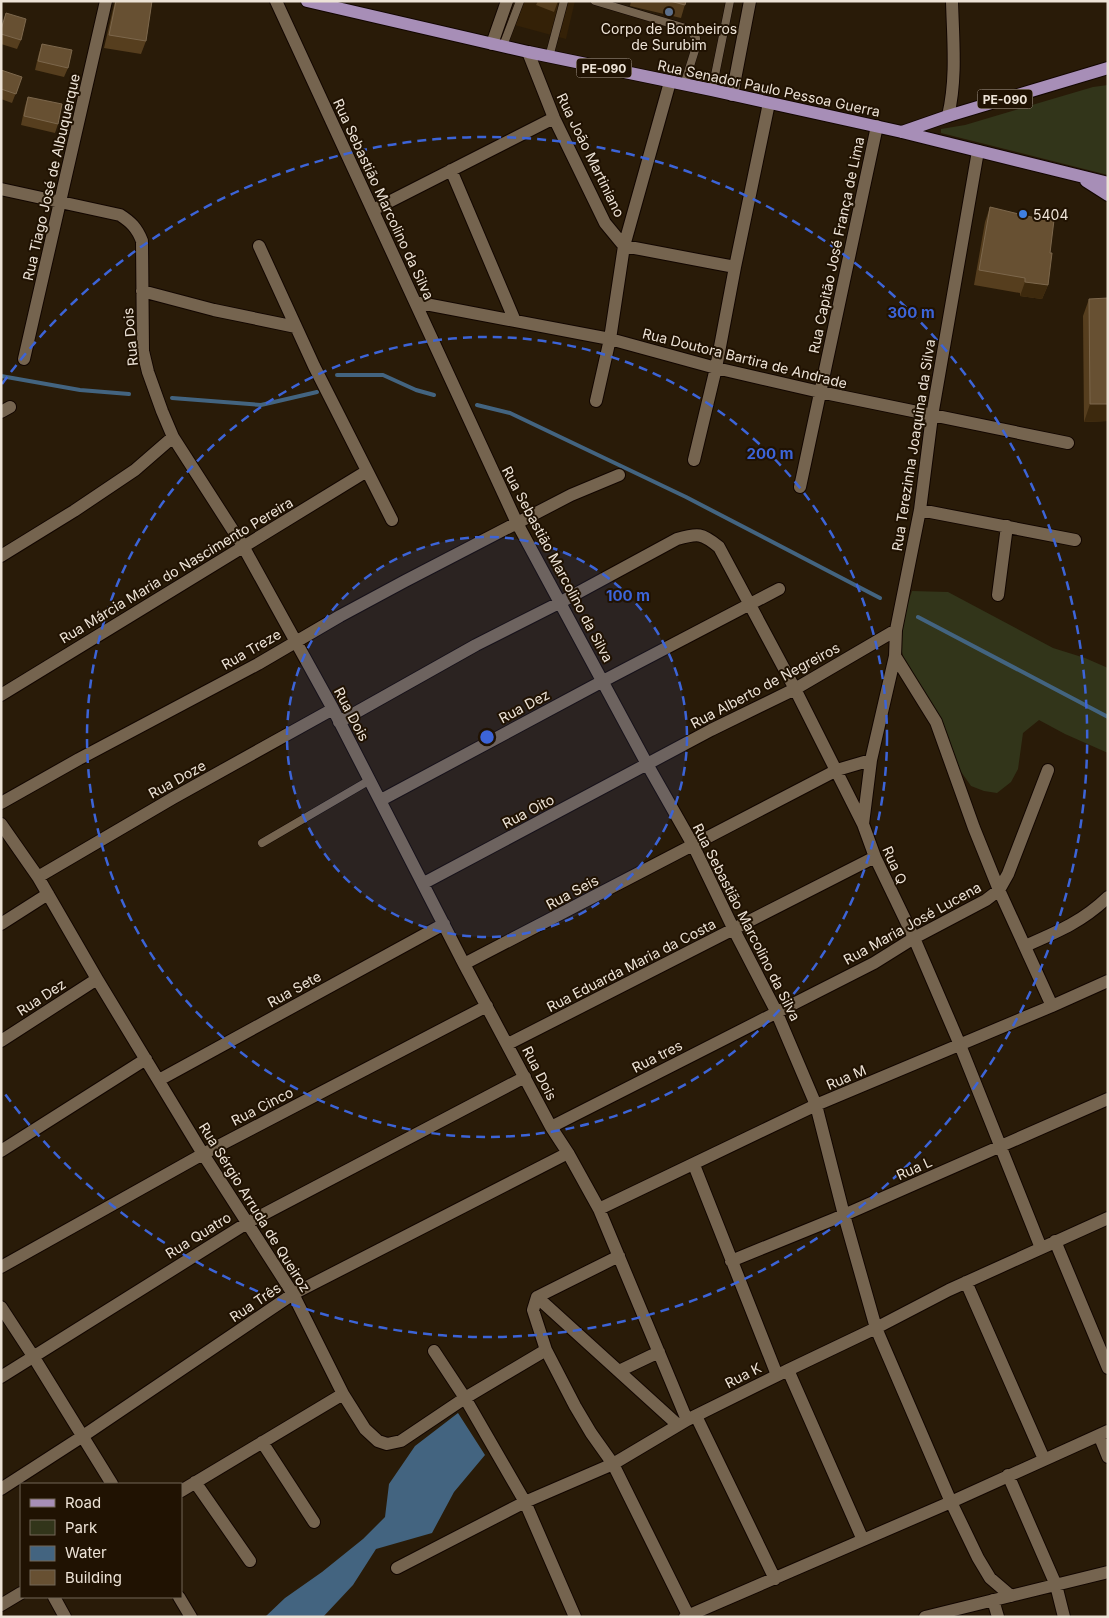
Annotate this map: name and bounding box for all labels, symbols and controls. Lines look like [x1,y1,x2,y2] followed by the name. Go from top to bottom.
[663,6,675,18] marker: Corpo de Bombeiros de Surubim
[601,20,737,53] place label: Corpo de Bombeiros de Surubim
[656,56,882,120] street label: Rua Senador Paulo Pessoa Guerra
[576,58,632,78] road number: PE-090
[19,72,83,282] street label: Rua Tiago José de Albuquerque
[554,90,628,220] street label: Rua João Martiniano
[978,90,1032,108] road number: PE-090
[330,96,438,302] street label: Rua Sebastião Marcolino da Silva
[805,135,867,355] street label: Rua Capitão José França de Lima
[1033,206,1068,223] place label: 5404
[1017,208,1029,220] marker: 5404
[887,303,935,322] text: 300 m
[119,307,141,367] street label: Rua Dois
[641,324,849,392] street label: Rua Doutora Bartira de Andrade
[888,338,938,552] street label: Rua Terezinha Joaquina da Silva
[747,444,793,463] text: 200 m
[499,463,617,665] street label: Rua Sebastião Marcolino da Silva
[56,493,296,647] street label: Rua Márcia Maria do Nascimento Pereira
[606,586,650,605] text: 100 m
[218,625,284,673] street label: Rua Treze
[687,638,843,732] street label: Rua Alberto de Negreiros
[331,684,373,744] street label: Rua Dois
[496,686,552,726] street label: Rua Dez
[478,728,496,746] centre of rings
[145,756,209,802] street label: Rua Doze
[499,790,557,832] street label: Rua Oito
[690,820,804,1024] street label: Rua Sebastião Marcolino da Silva
[879,843,911,887] street label: Rua Q
[543,871,601,913] street label: Rua Seis
[840,878,984,968] street label: Rua Maria José Lucena
[544,915,718,1015] street label: Rua Eduarda Maria da Costa
[264,967,324,1011] street label: Rua Sete
[13,975,69,1019] street label: Rua Dez
[629,1036,685,1076] street label: Rua tres
[519,1043,561,1103] street label: Rua Dois
[823,1061,869,1093] street label: Rua M
[228,1083,296,1129] street label: Rua Cinco
[196,1119,314,1295] street label: Rua Sérgio Arruda de Queiroz
[894,1153,934,1183] street label: Rua L
[162,1208,234,1262] street label: Rua Quatro
[226,1279,284,1325] street label: Rua Três
[722,1358,765,1391] street label: Rua K
[20,1483,182,1598] legend
[65,1493,101,1512] text: Road
[65,1518,98,1537] text: Park
[65,1543,107,1562] text: Water
[65,1568,122,1587] text: Building

